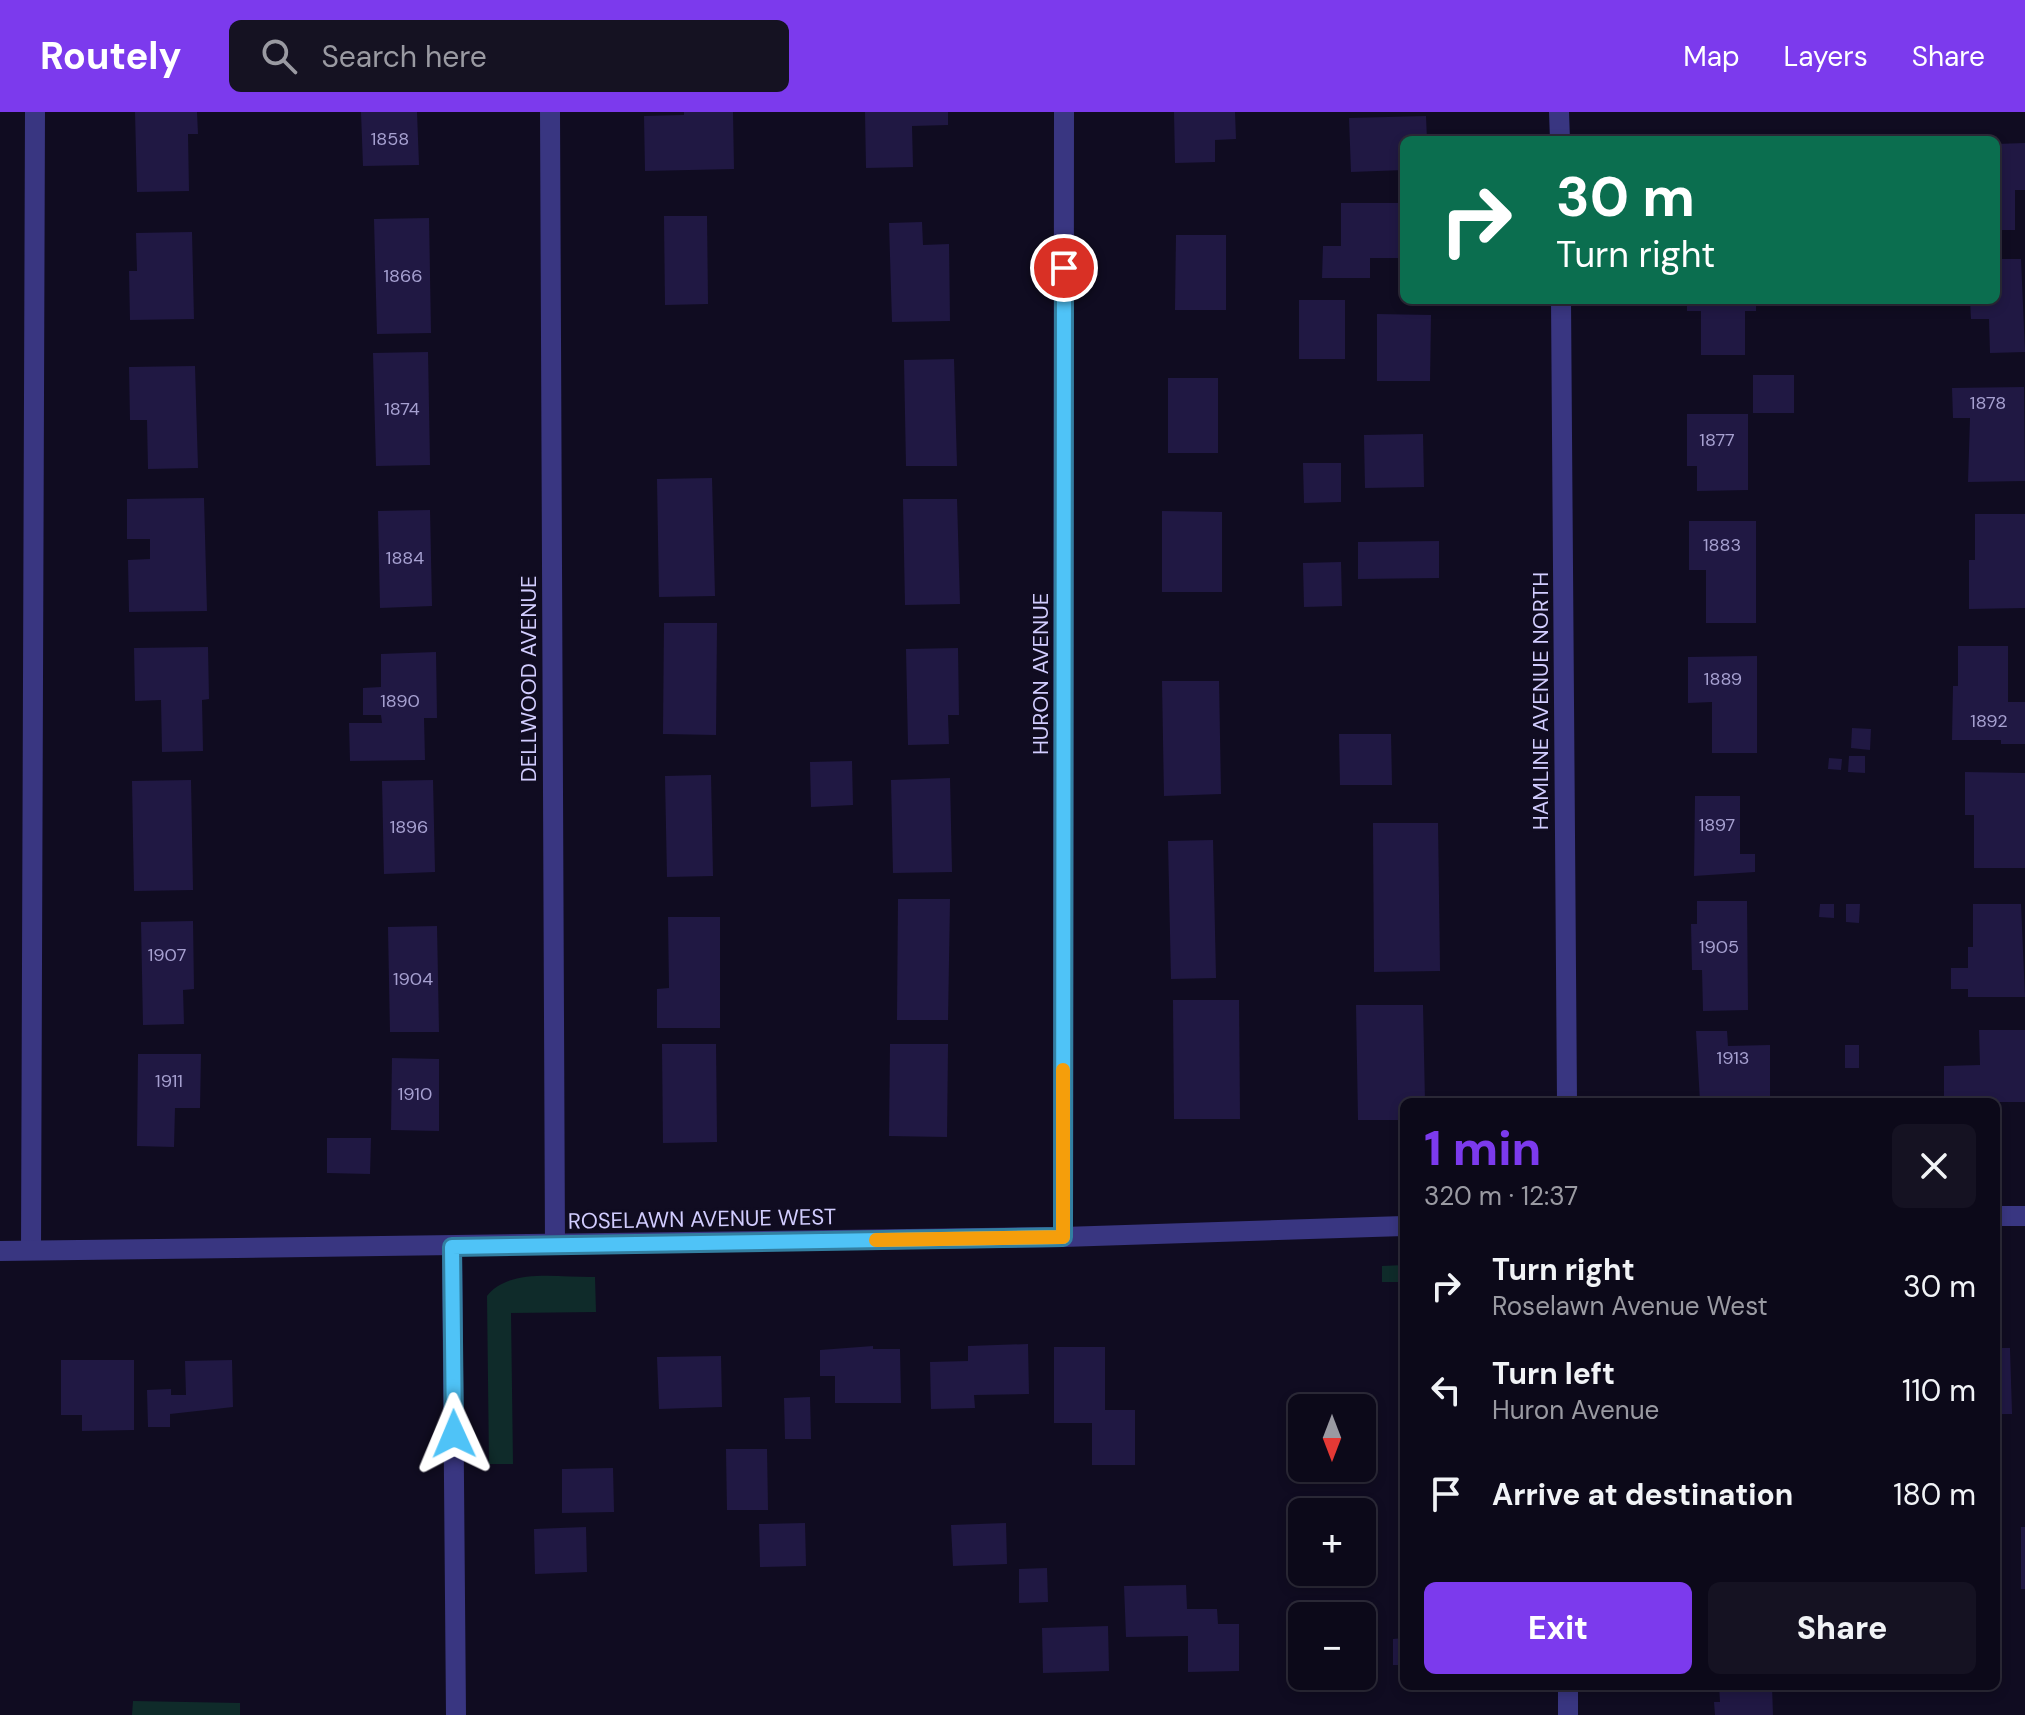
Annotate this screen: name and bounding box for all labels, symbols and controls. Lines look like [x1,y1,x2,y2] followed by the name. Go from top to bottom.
[229,20,789,92] search box
[40,31,181,81] text: Routely
[257,34,301,78] icon: search
[321,37,487,76] text: Search here
[1683,38,1740,75] text: Map
[1784,38,1868,75] text: Layers
[1912,38,1985,75] text: Share
[371,127,409,151] house number: 1858
[1556,160,1695,233] text: 30 m
[1424,168,1528,272] icon: right
[1556,231,1715,278] text: Turn right
[1030,234,1098,302] pin
[1042,246,1086,290] icon: arrive
[383,264,423,288] house number: 1866
[1970,391,2006,415] house number: 1878
[384,397,420,421] house number: 1874
[1699,428,1735,452] house number: 1877
[1703,533,1741,557] house number: 1883
[386,546,424,570] house number: 1884
[1526,572,1555,830] street label: HAMLINE AVENUE NORTH
[514,576,543,782] street label: DELLWOOD AVENUE
[1026,593,1055,755] street label: HURON AVENUE
[1704,667,1742,691] house number: 1889
[380,689,420,713] house number: 1890
[1970,709,2008,733] house number: 1892
[1699,813,1735,837] house number: 1897
[390,815,428,839] house number: 1896
[1699,935,1739,959] house number: 1905
[148,943,186,967] house number: 1907
[393,967,433,991] house number: 1904
[1717,1046,1749,1070] house number: 1913
[155,1069,183,1093] house number: 1911
[398,1082,432,1106] house number: 1910
[1424,1117,1541,1180] text: 1 min
[1892,1124,1976,1208] button: close
[1424,1179,1578,1213] text: 320 m · 12:37
[568,1202,836,1236] street label: ROSELAWN AVENUE WEST
[1492,1250,1635,1289] text: Turn right
[1424,1264,1468,1308] icon: right
[1903,1267,1976,1306] text: 30 m
[1492,1289,1768,1323] text: Roselawn Avenue West
[1492,1354,1615,1393] text: Turn left
[1424,1368,1468,1412] icon: left
[1902,1371,1976,1410] text: 110 m
[412,1392,496,1476] position arrow
[1492,1393,1659,1427] text: Huron Avenue
[1288,1394,1376,1482] north arrow
[1288,1394,1376,1690] map controls
[1424,1472,1468,1516] icon: arrive
[1492,1475,1793,1514] text: Arrive at destination
[1893,1475,1976,1514] text: 180 m
[1288,1498,1376,1586] button: +
[1424,1582,1692,1674] button: Exit
[1708,1582,1976,1674] button: Share
[1288,1602,1376,1690] button: −

